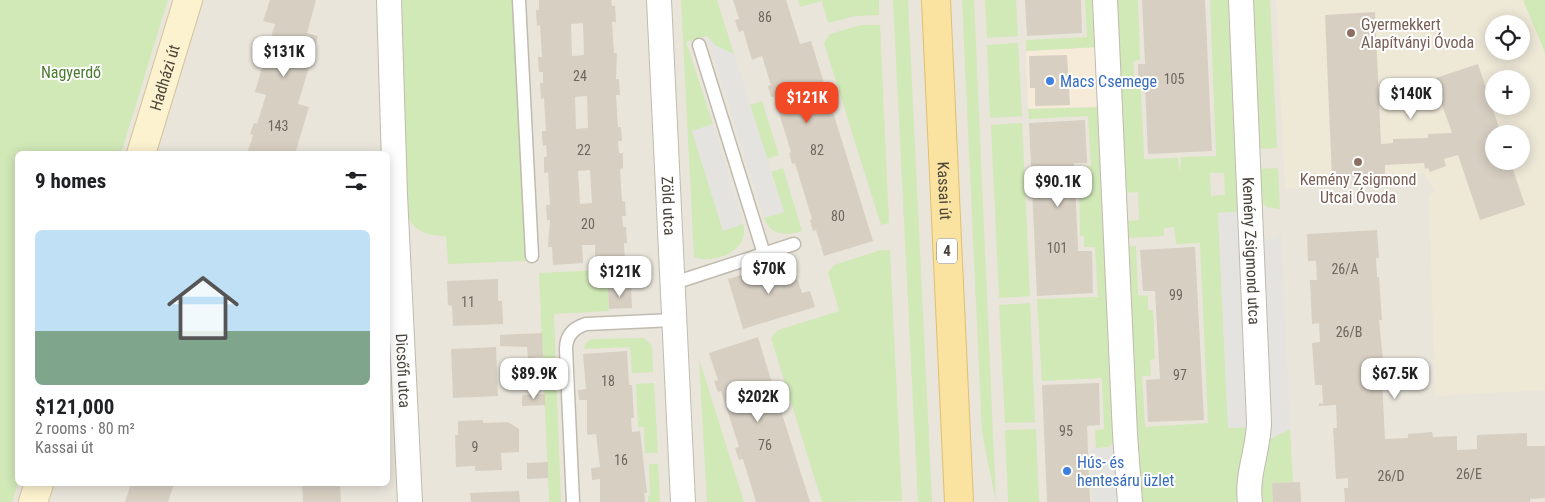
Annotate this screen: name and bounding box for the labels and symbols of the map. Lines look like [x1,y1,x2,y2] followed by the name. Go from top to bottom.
[758,9,772,25] house number: 86
[1361,15,1474,52] place label: Gyermekkert Alapítványi Óvoda
[1345,27,1357,39] marker: Gyermekkert Alapítványi Óvoda
[249,36,319,78] pin: $131K
[145,42,183,113] street label: Hadházi út
[41,63,101,82] park label: Nagyerdő
[573,68,587,84] house number: 24
[1164,71,1184,87] house number: 105
[1060,72,1157,91] place label: Macs Csemege
[1044,75,1056,87] marker: Macs Csemege
[1376,78,1446,120] pin: $140K
[772,82,842,124] pin: $121K
[268,118,288,134] house number: 143
[577,142,591,158] house number: 22
[810,142,824,158] house number: 82
[1352,156,1364,168] marker: Kemény Zsigmond Utcai Óvoda
[934,161,956,221] street label: Kassai út
[1017,166,1099,208] pin: $90.1K
[1300,170,1416,207] place label: Kemény Zsigmond Utcai Óvoda
[658,176,680,236] street label: Zöld utca
[1239,176,1264,325] street label: Kemény Zsigmond utca
[831,208,845,224] house number: 80
[581,216,595,232] house number: 20
[937,238,957,264] road number: 4
[1047,240,1067,256] house number: 101
[739,252,799,295] pin: $70K
[585,256,655,298] pin: $121K
[1331,261,1359,277] house number: 26/A
[1169,287,1183,303] house number: 99
[461,294,475,310] house number: 11
[1336,324,1362,340] house number: 26/B
[392,333,415,408] street label: Dicsőfi utca
[493,358,575,400] pin: $89.9K
[1354,358,1436,400] pin: $67.5K
[1173,367,1187,383] house number: 97
[601,373,615,389] house number: 18
[723,380,793,423] pin: $202K
[1059,423,1073,439] house number: 95
[758,437,772,453] house number: 76
[472,439,478,455] house number: 9
[614,452,628,468] house number: 16
[1077,453,1174,490] place label: Hús- és hentesáru üzlet
[1061,465,1073,477] marker: Hús- és hentesáru üzlet
[1456,466,1482,482] house number: 26/E
[1377,468,1405,484] house number: 26/D

